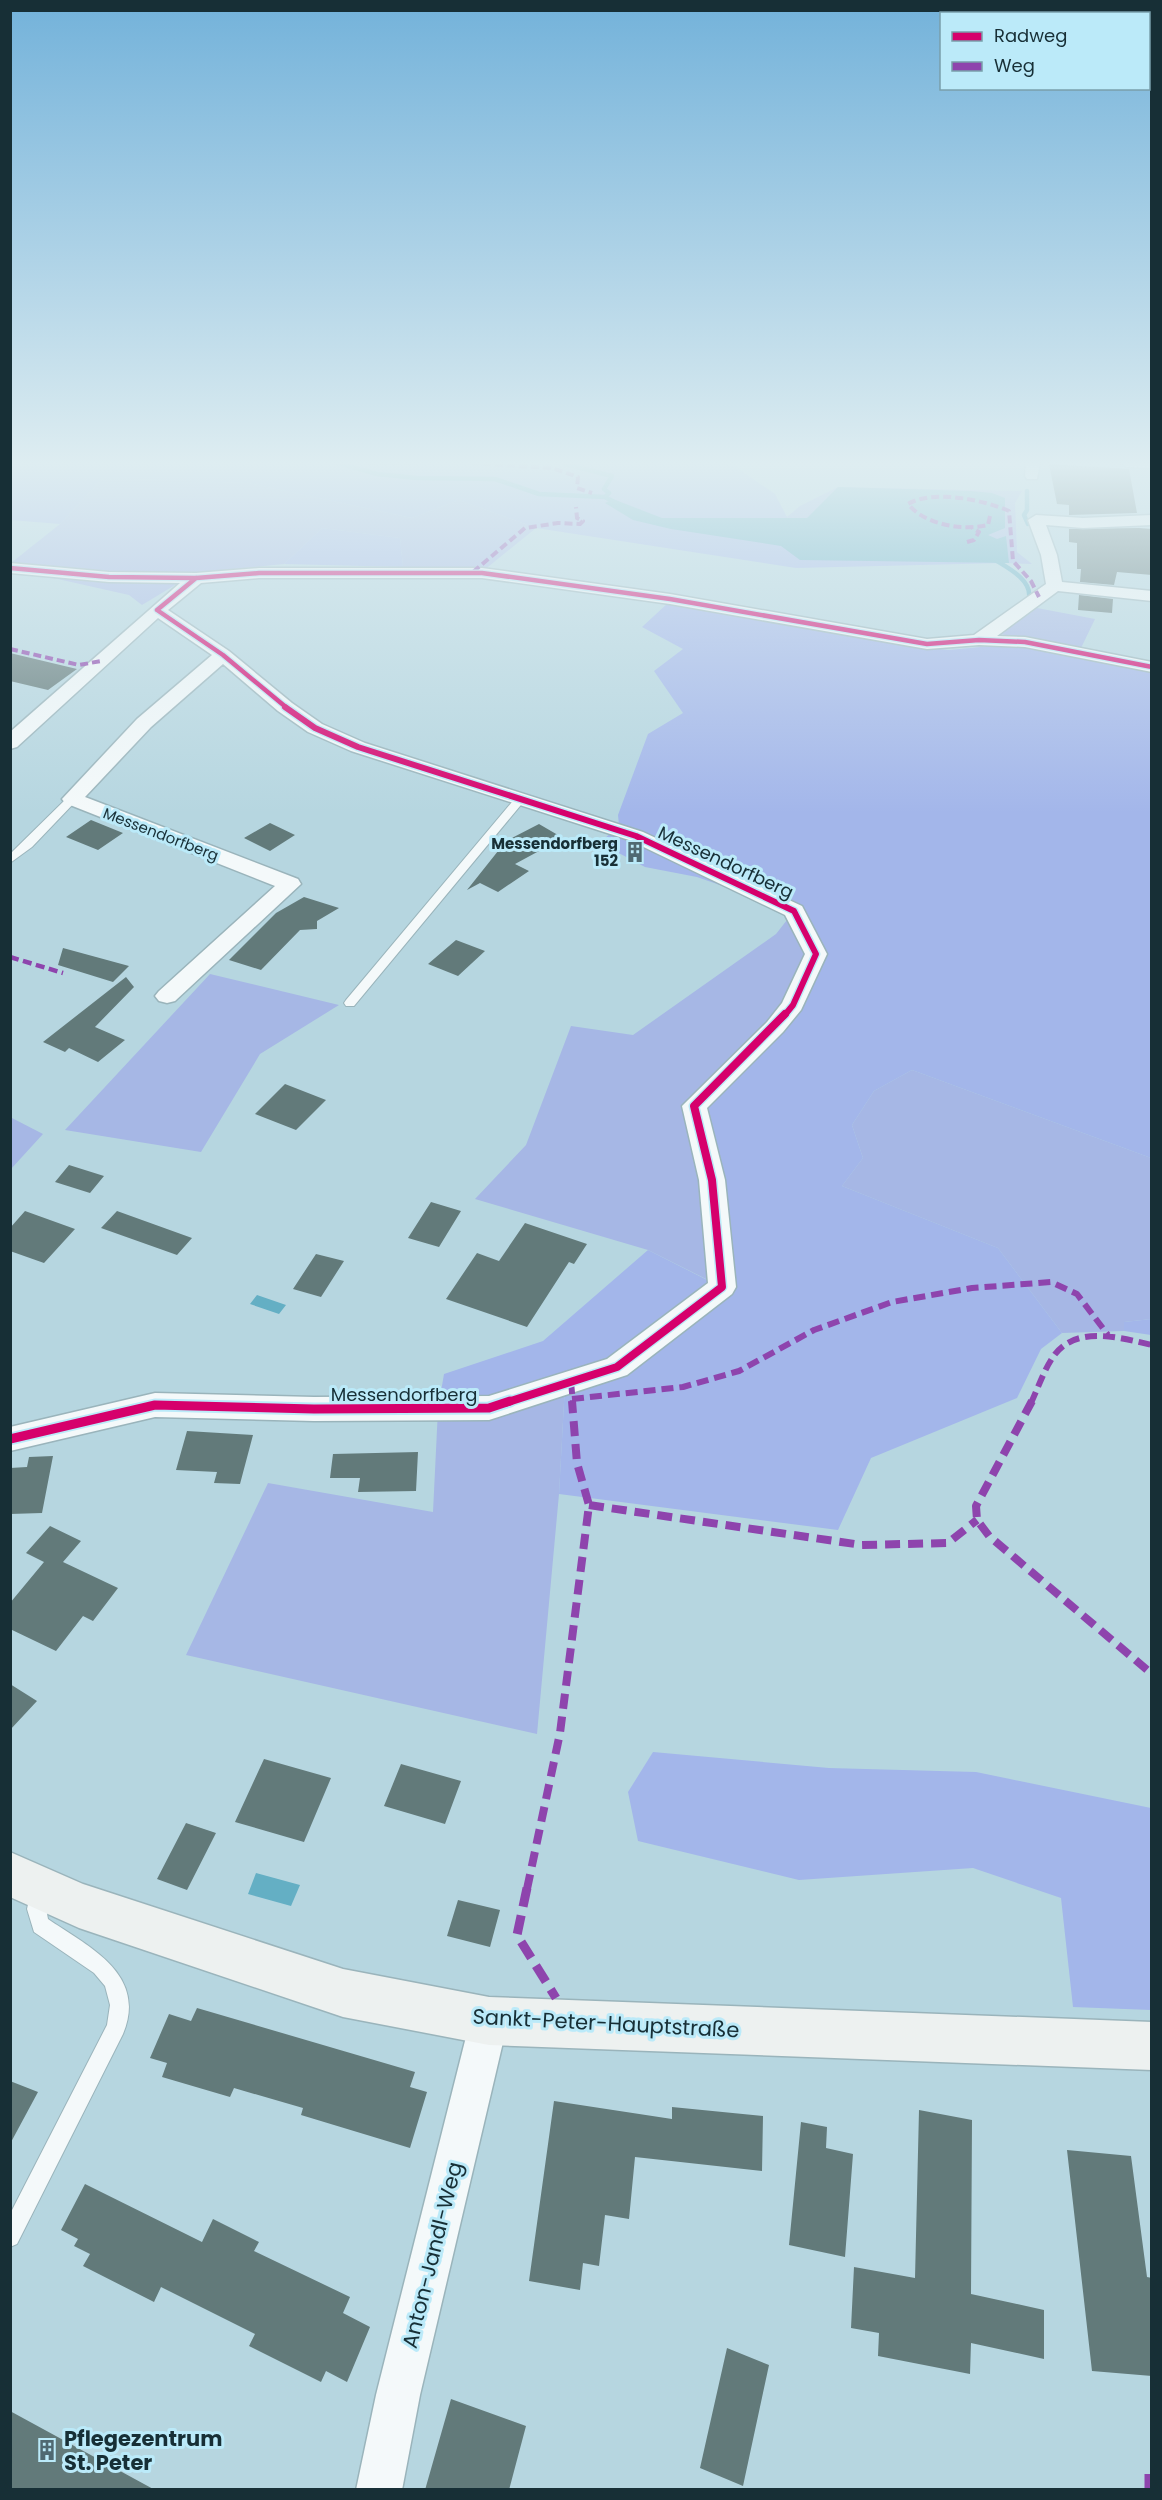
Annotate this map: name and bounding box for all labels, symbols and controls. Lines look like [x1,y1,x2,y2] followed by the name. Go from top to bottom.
[940,12,1150,90] legend
[994,23,1067,48] text: Radweg
[994,53,1035,78] text: Weg
[100,802,222,866] street label: Messendorfberg
[654,820,798,904] street label: Messendorfberg
[491,833,618,871] place label: Messendorfberg 152
[623,840,647,864] building icon: Messendorfberg 152
[331,1382,477,1407] street label: Messendorfberg
[472,2002,740,2044] street label: Sankt-Peter-Hauptstraße
[395,2159,469,2351] street label: Anton-Jandl-Weg
[64,2424,222,2477] place label: Pflegezentrum St. Peter
[35,2438,59,2462] building icon: Pflegezentrum St. Peter

